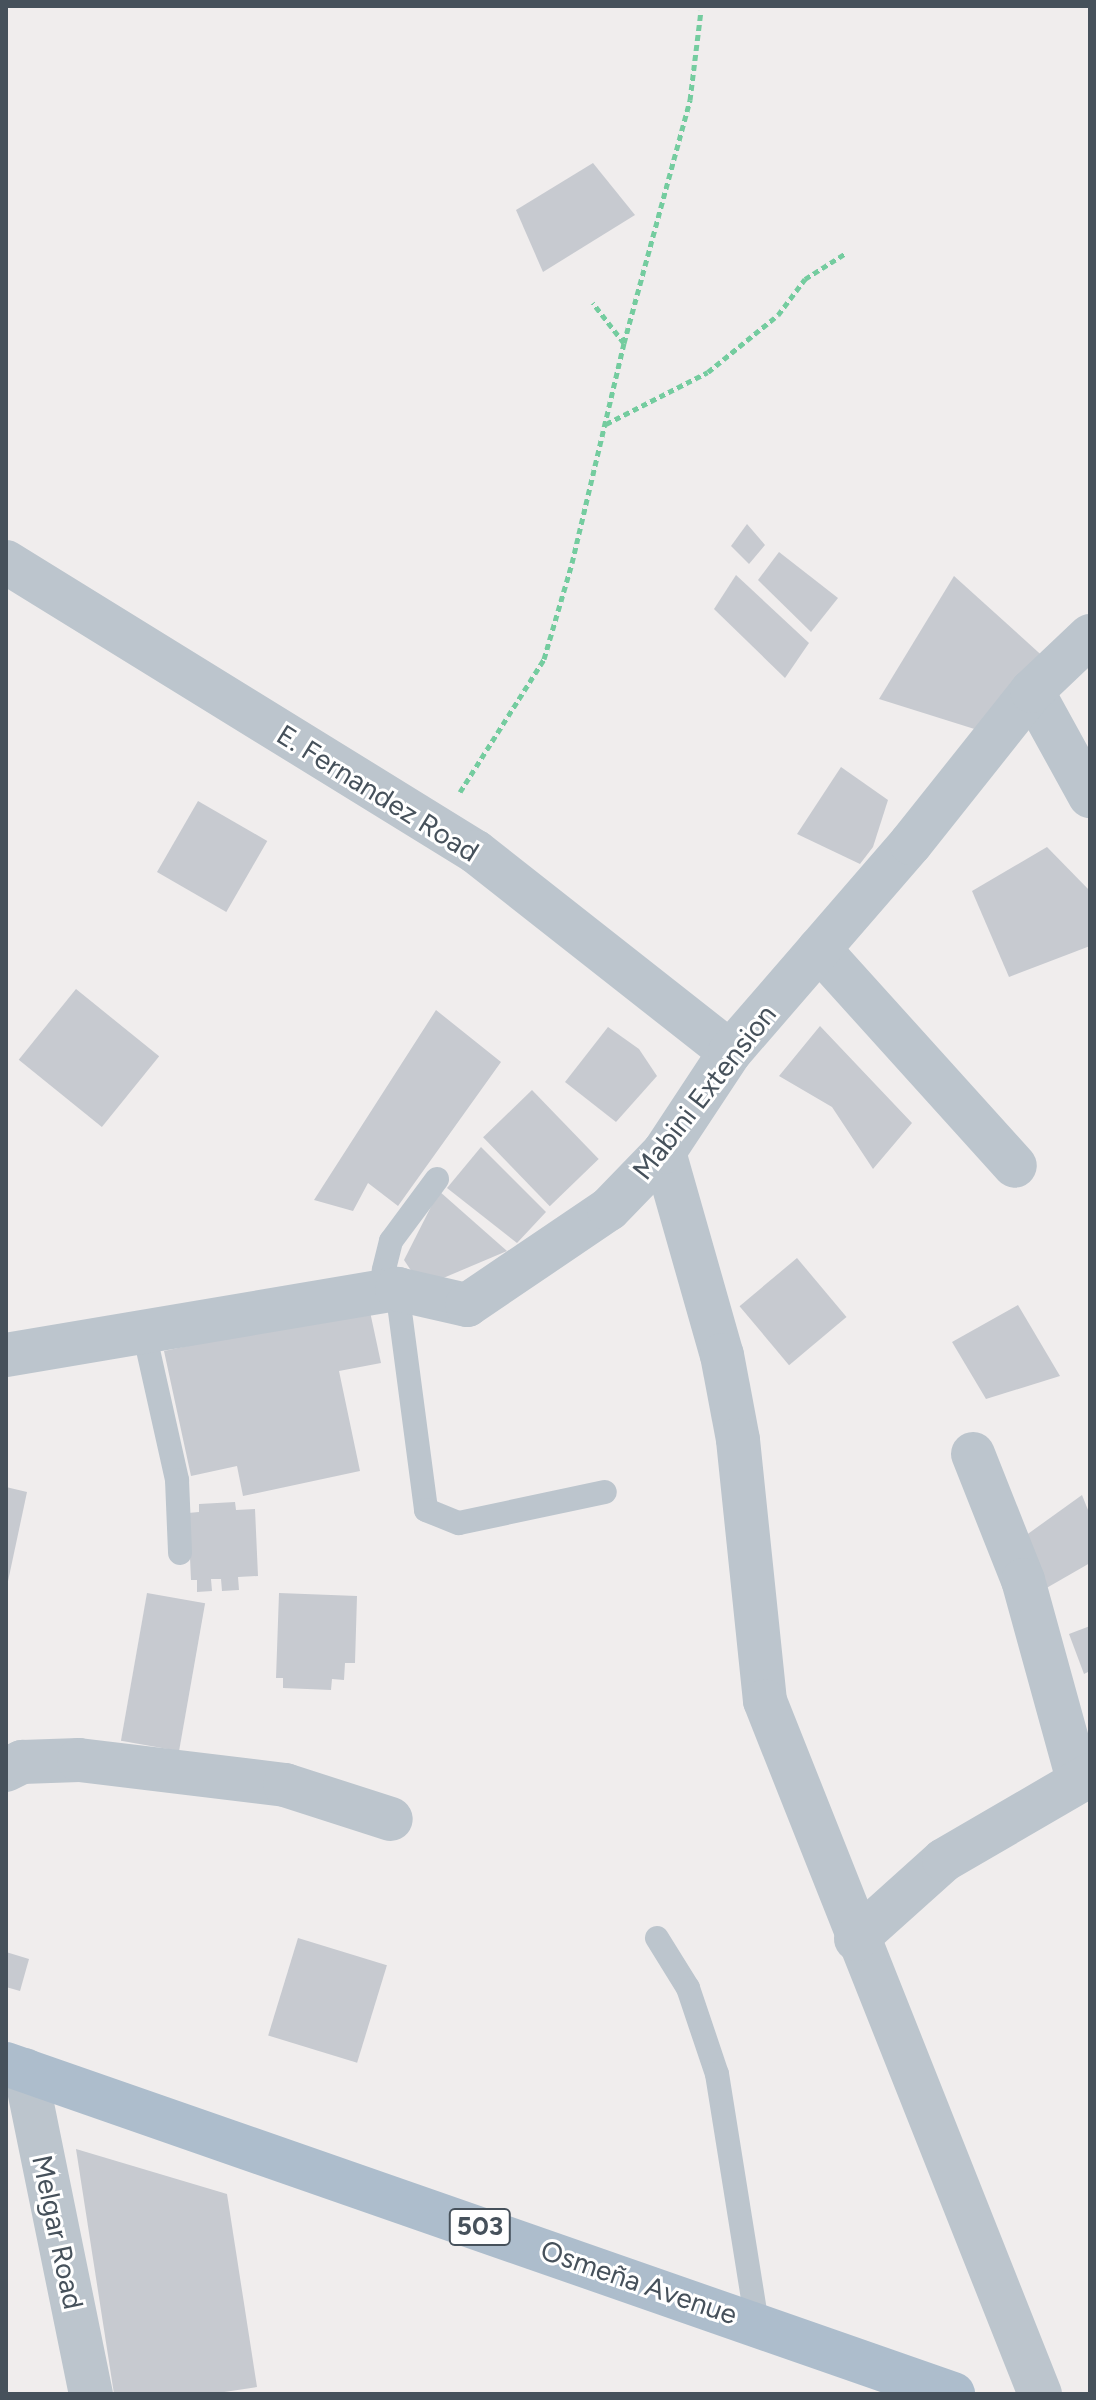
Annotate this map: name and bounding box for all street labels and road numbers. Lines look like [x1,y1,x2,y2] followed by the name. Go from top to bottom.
[271,717,485,869] street label: E. Fernandez Road
[625,998,783,1186] street label: Mabini Extension
[25,2152,91,2312] street label: Melgar Road
[448,2205,512,2249] road number: 503
[536,2233,742,2331] street label: Osmeña Avenue

